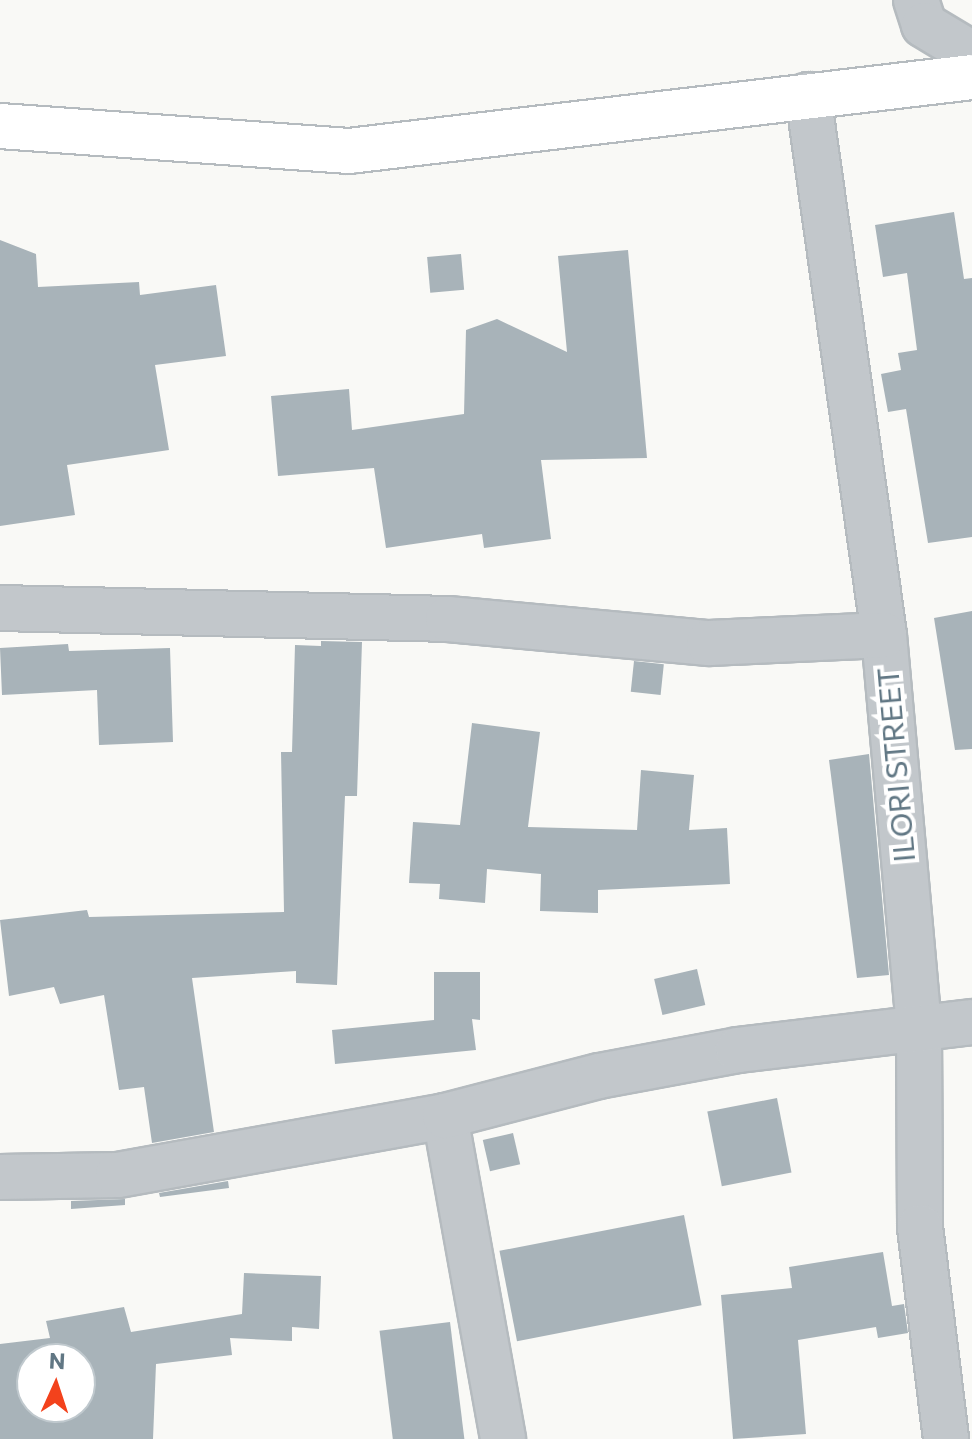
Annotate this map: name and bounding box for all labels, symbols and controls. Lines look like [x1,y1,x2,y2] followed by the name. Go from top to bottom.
[869,666,921,864] street label: ILORI STREET
[16,1343,96,1423] north arrow
[48,1347,66,1374] text: N

